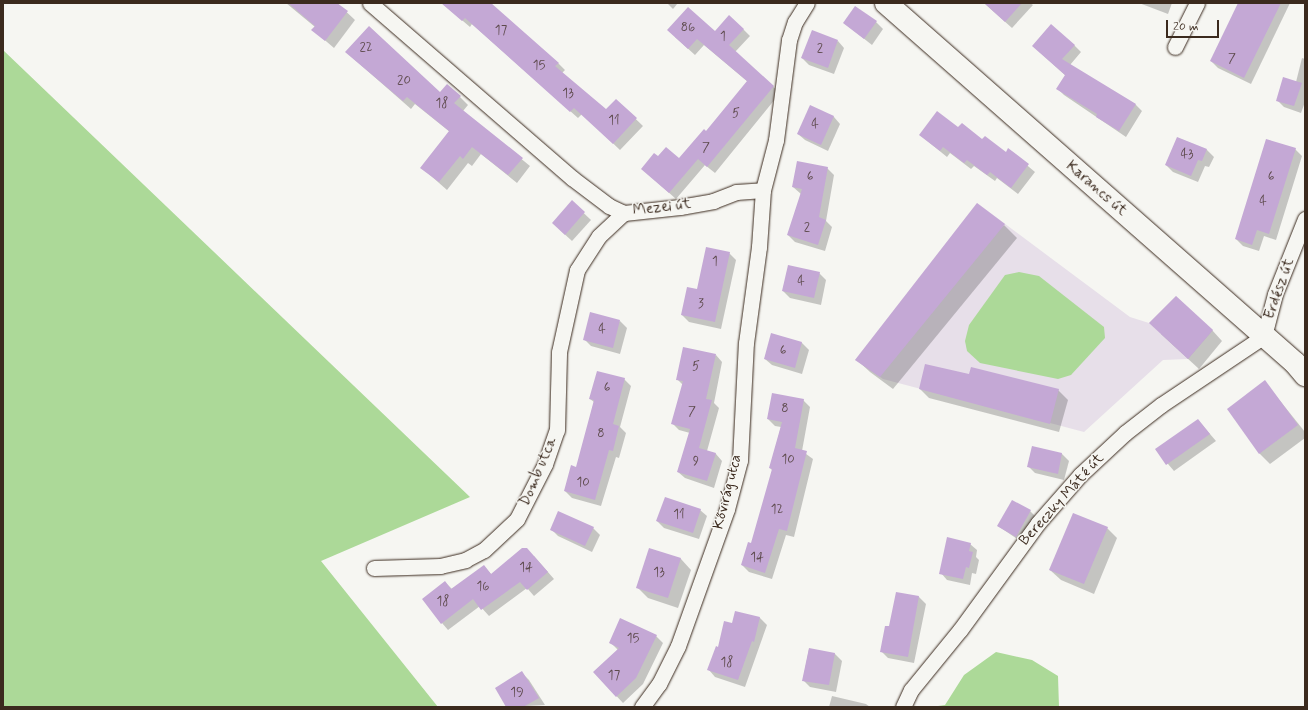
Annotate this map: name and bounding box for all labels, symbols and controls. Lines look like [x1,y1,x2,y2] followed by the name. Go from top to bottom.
[1168,12,1221,38] scale bar
[1173,19,1199,35] text: 20 m
[681,20,695,36] house number: 86
[495,23,507,39] house number: 17
[720,29,726,45] house number: 1
[359,40,373,56] house number: 22
[817,41,823,57] house number: 2
[1228,51,1236,67] house number: 7
[533,58,545,74] house number: 15
[397,73,411,89] house number: 20
[562,86,574,102] house number: 13
[436,96,448,112] house number: 18
[732,106,740,122] house number: 5
[608,113,620,129] house number: 11
[811,117,819,133] house number: 4
[702,140,710,156] house number: 7
[1180,147,1194,163] house number: 43
[1062,158,1130,220] street label: Karancs út
[807,169,813,185] house number: 6
[1268,169,1274,185] house number: 6
[1259,194,1267,210] house number: 4
[632,195,692,221] street label: Mezei út
[804,220,810,236] house number: 2
[712,254,718,270] house number: 1
[1261,256,1299,322] street label: Erdész út
[797,274,805,290] house number: 4
[698,296,704,312] house number: 3
[598,322,606,338] house number: 4
[780,343,786,359] house number: 6
[692,359,700,375] house number: 5
[604,380,610,396] house number: 6
[781,401,789,417] house number: 8
[688,404,696,420] house number: 7
[597,426,605,442] house number: 8
[516,435,562,509] street label: Domb utca
[1016,450,1108,550] street label: Bereczky Máté út
[709,451,747,533] street label: Kővirág utca
[781,452,795,468] house number: 10
[693,454,699,470] house number: 9
[576,475,590,491] house number: 10
[771,502,783,518] house number: 12
[673,507,685,523] house number: 11
[750,550,764,566] house number: 14
[519,560,533,576] house number: 14
[653,565,665,581] house number: 13
[477,579,489,595] house number: 16
[437,594,449,610] house number: 18
[627,631,639,647] house number: 15
[721,655,733,671] house number: 18
[608,668,620,684] house number: 17
[510,685,524,701] house number: 19

